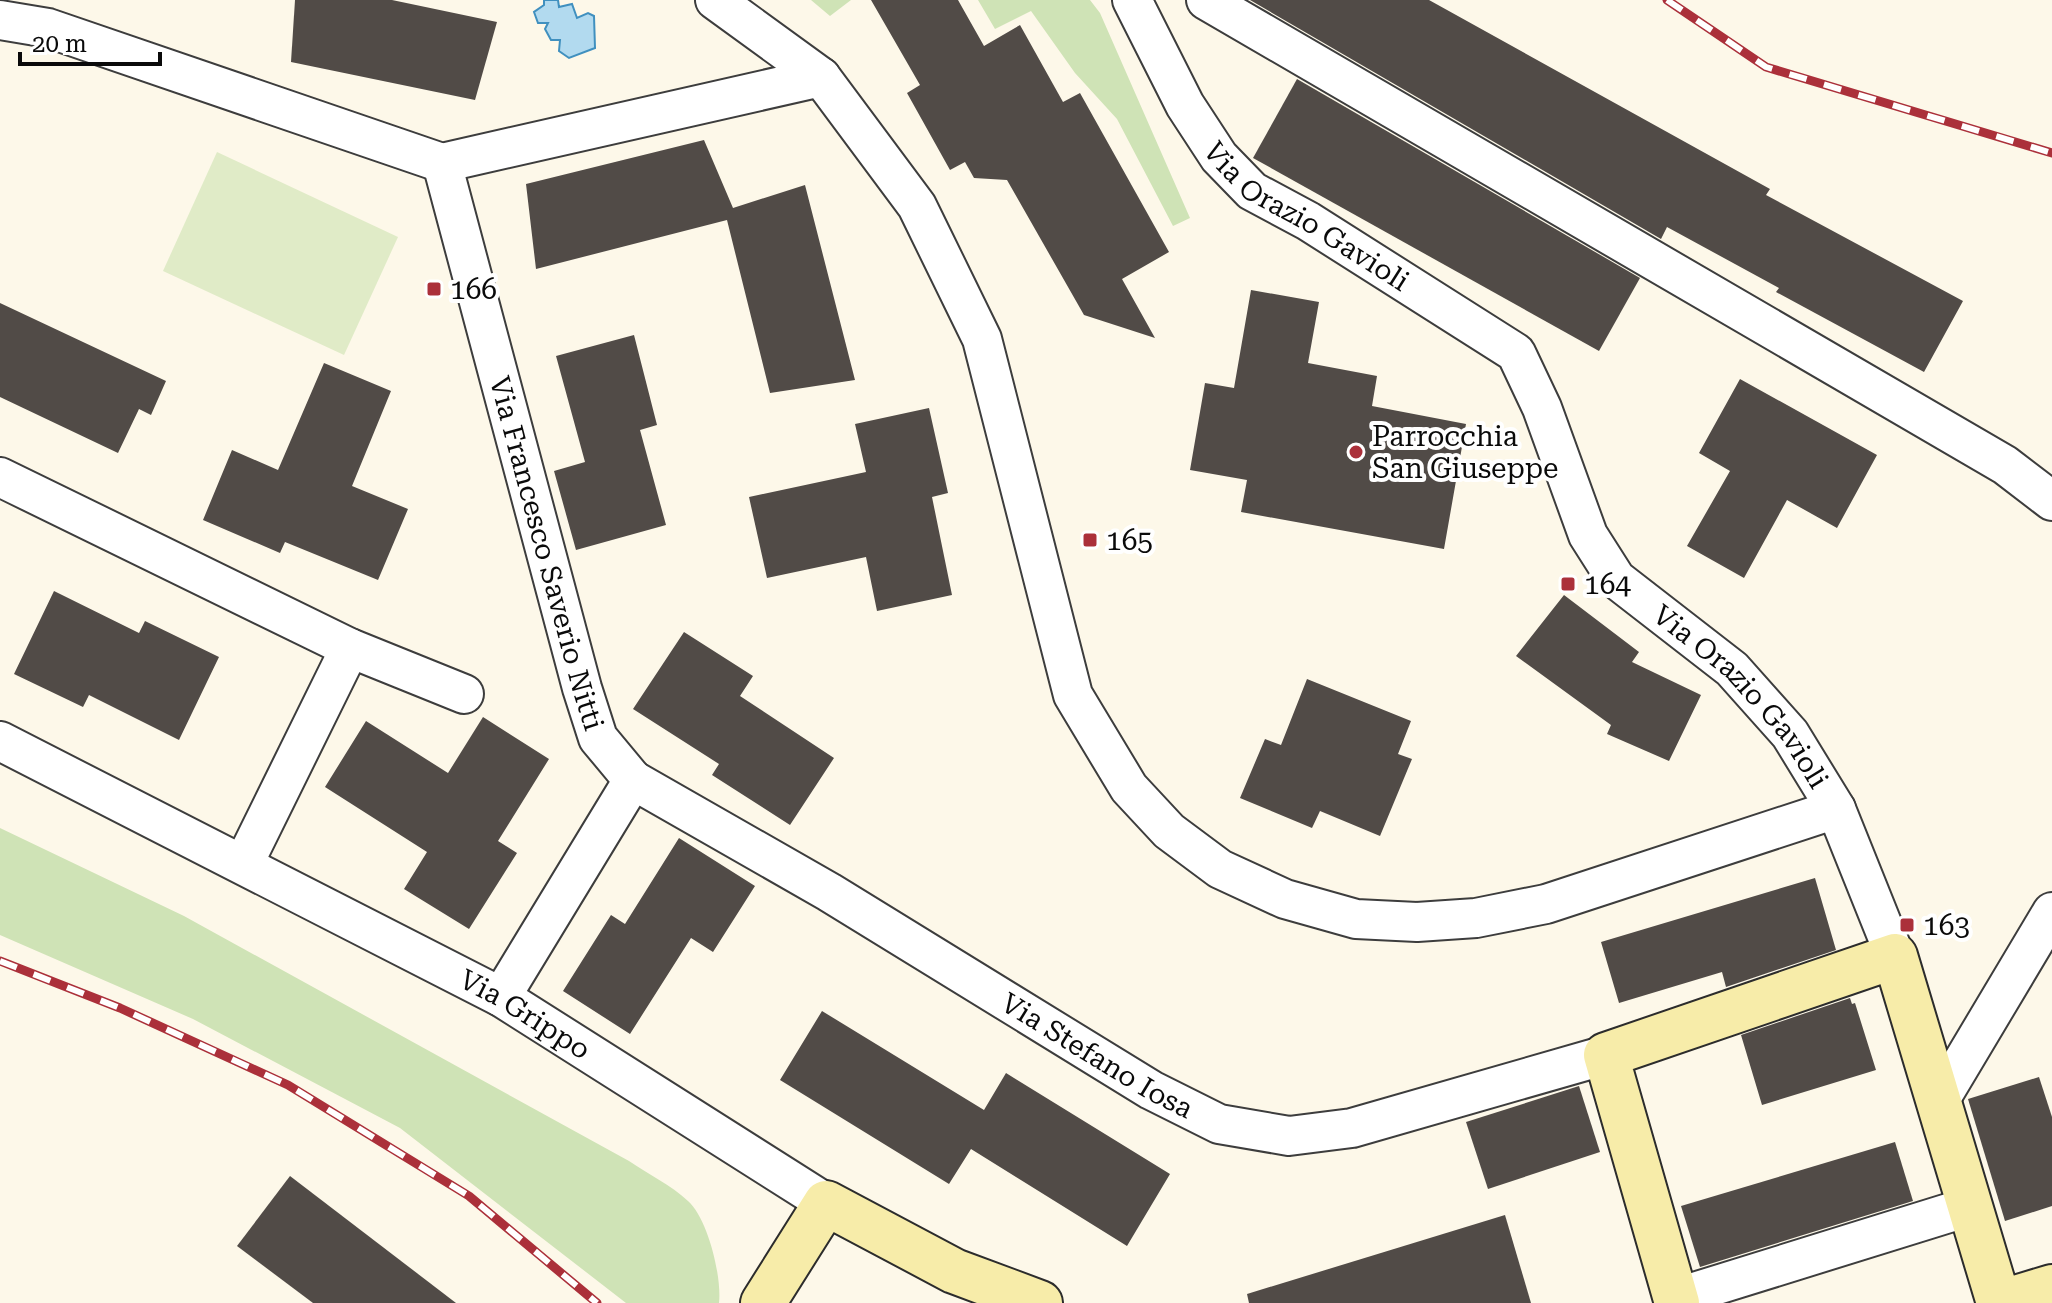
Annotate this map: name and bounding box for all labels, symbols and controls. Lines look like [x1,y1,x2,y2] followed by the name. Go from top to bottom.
[20,16,160,66] scale bar
[32,30,87,58] text: 20 m
[1197,136,1415,298] street label: Via Orazio Gavioli
[450,273,497,306] place label: 166
[425,280,443,298] marker: 166
[483,373,610,734] street label: Via Francesco Saverio Nitti
[1372,420,1558,485] place label: Parrocchia San Giuseppe
[1347,443,1365,461] marker: Parrocchia San Giuseppe
[1106,524,1153,557] place label: 165
[1081,531,1099,549] marker: 165
[1584,568,1631,601] place label: 164
[1559,575,1577,593] marker: 164
[1646,598,1835,794] street label: Via Orazio Gavioli
[1923,909,1970,942] place label: 163
[1898,916,1916,934] marker: 163
[454,963,596,1066] street label: Via Grippo
[995,986,1198,1125] street label: Via Stefano Iosa

